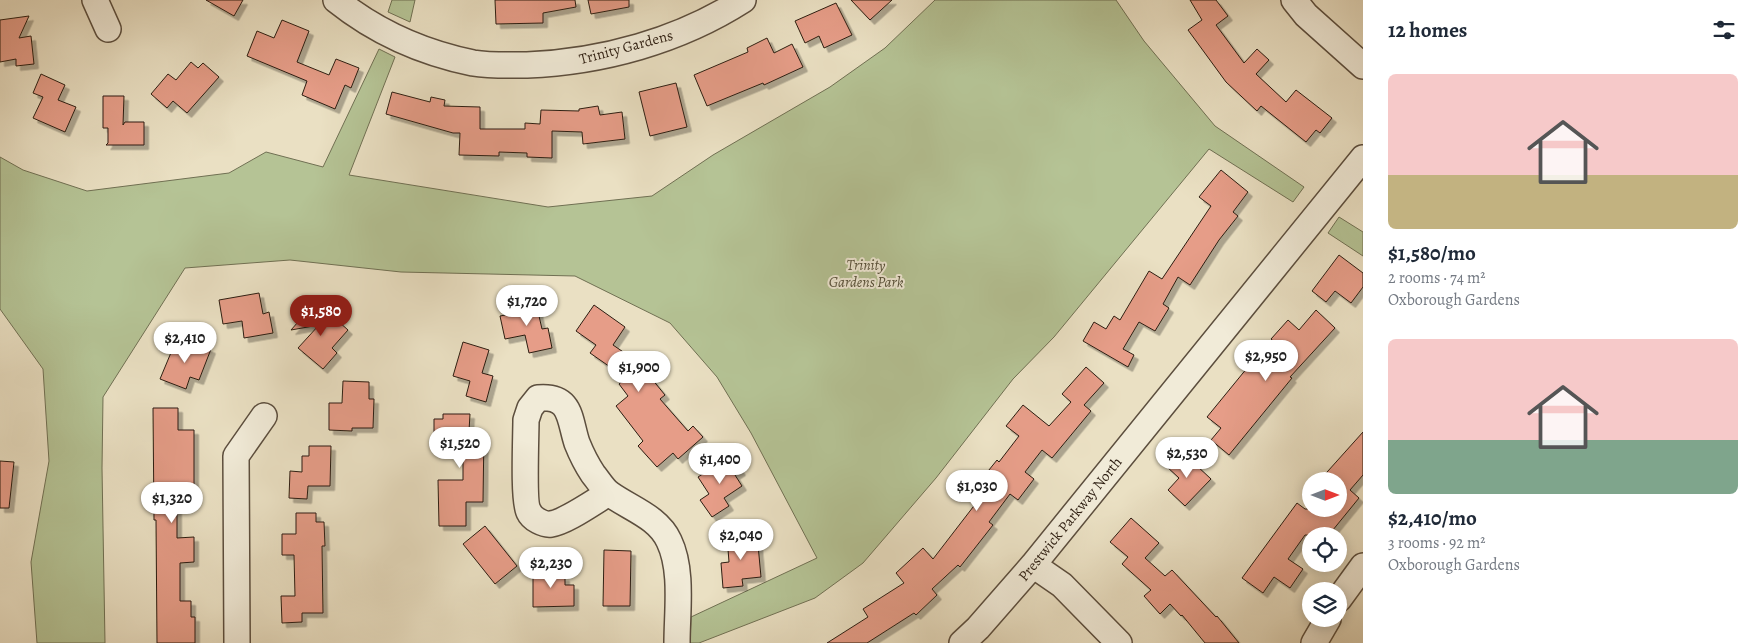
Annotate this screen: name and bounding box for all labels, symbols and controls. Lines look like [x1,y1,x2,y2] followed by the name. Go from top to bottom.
[1388,16,1467,44] text: 12 homes
[1710,16,1738,44] icon: filters
[577,25,675,69] street label: Trinity Gardens
[1518,107,1608,197] icon: home
[1388,239,1476,267] text: $1,580/mo
[829,255,904,292] park label: Trinity Gardens Park
[1388,267,1486,289] text: 2 rooms · 74 m²
[486,284,568,327] pin: $1,720
[1388,289,1520,311] text: Oxborough Gardens
[507,290,547,312] text: $1,720
[280,294,362,337] pin: $1,580
[301,300,341,322] text: $1,580
[144,322,226,364] pin: $2,410
[165,327,205,349] text: $2,410
[1225,340,1307,382] pin: $2,950
[1245,345,1287,367] text: $2,950
[598,350,680,393] pin: $1,900
[619,356,660,378] text: $1,900
[1518,372,1608,462] icon: home
[419,426,501,469] pin: $1,520
[440,432,480,454] text: $1,520
[1146,436,1228,479] pin: $2,530
[679,442,761,485] pin: $1,400
[1166,442,1208,464] text: $2,530
[699,448,741,470] text: $1,400
[1014,453,1126,585] street label: Prestwick Parkway North
[936,470,1018,512] pin: $1,030
[1302,472,1348,518] north arrow
[1302,472,1347,627] map controls
[957,475,997,497] text: $1,030
[131,482,213,524] pin: $1,320
[152,487,192,509] text: $1,320
[1388,504,1477,532] text: $2,410/mo
[700,518,782,561] pin: $2,040
[719,524,763,546] text: $2,040
[1302,527,1347,572] button: locate
[1388,532,1486,554] text: 3 rooms · 92 m²
[510,546,592,589] pin: $2,230
[530,552,572,574] text: $2,230
[1388,554,1520,576] text: Oxborough Gardens
[1302,582,1347,627] button: layers

